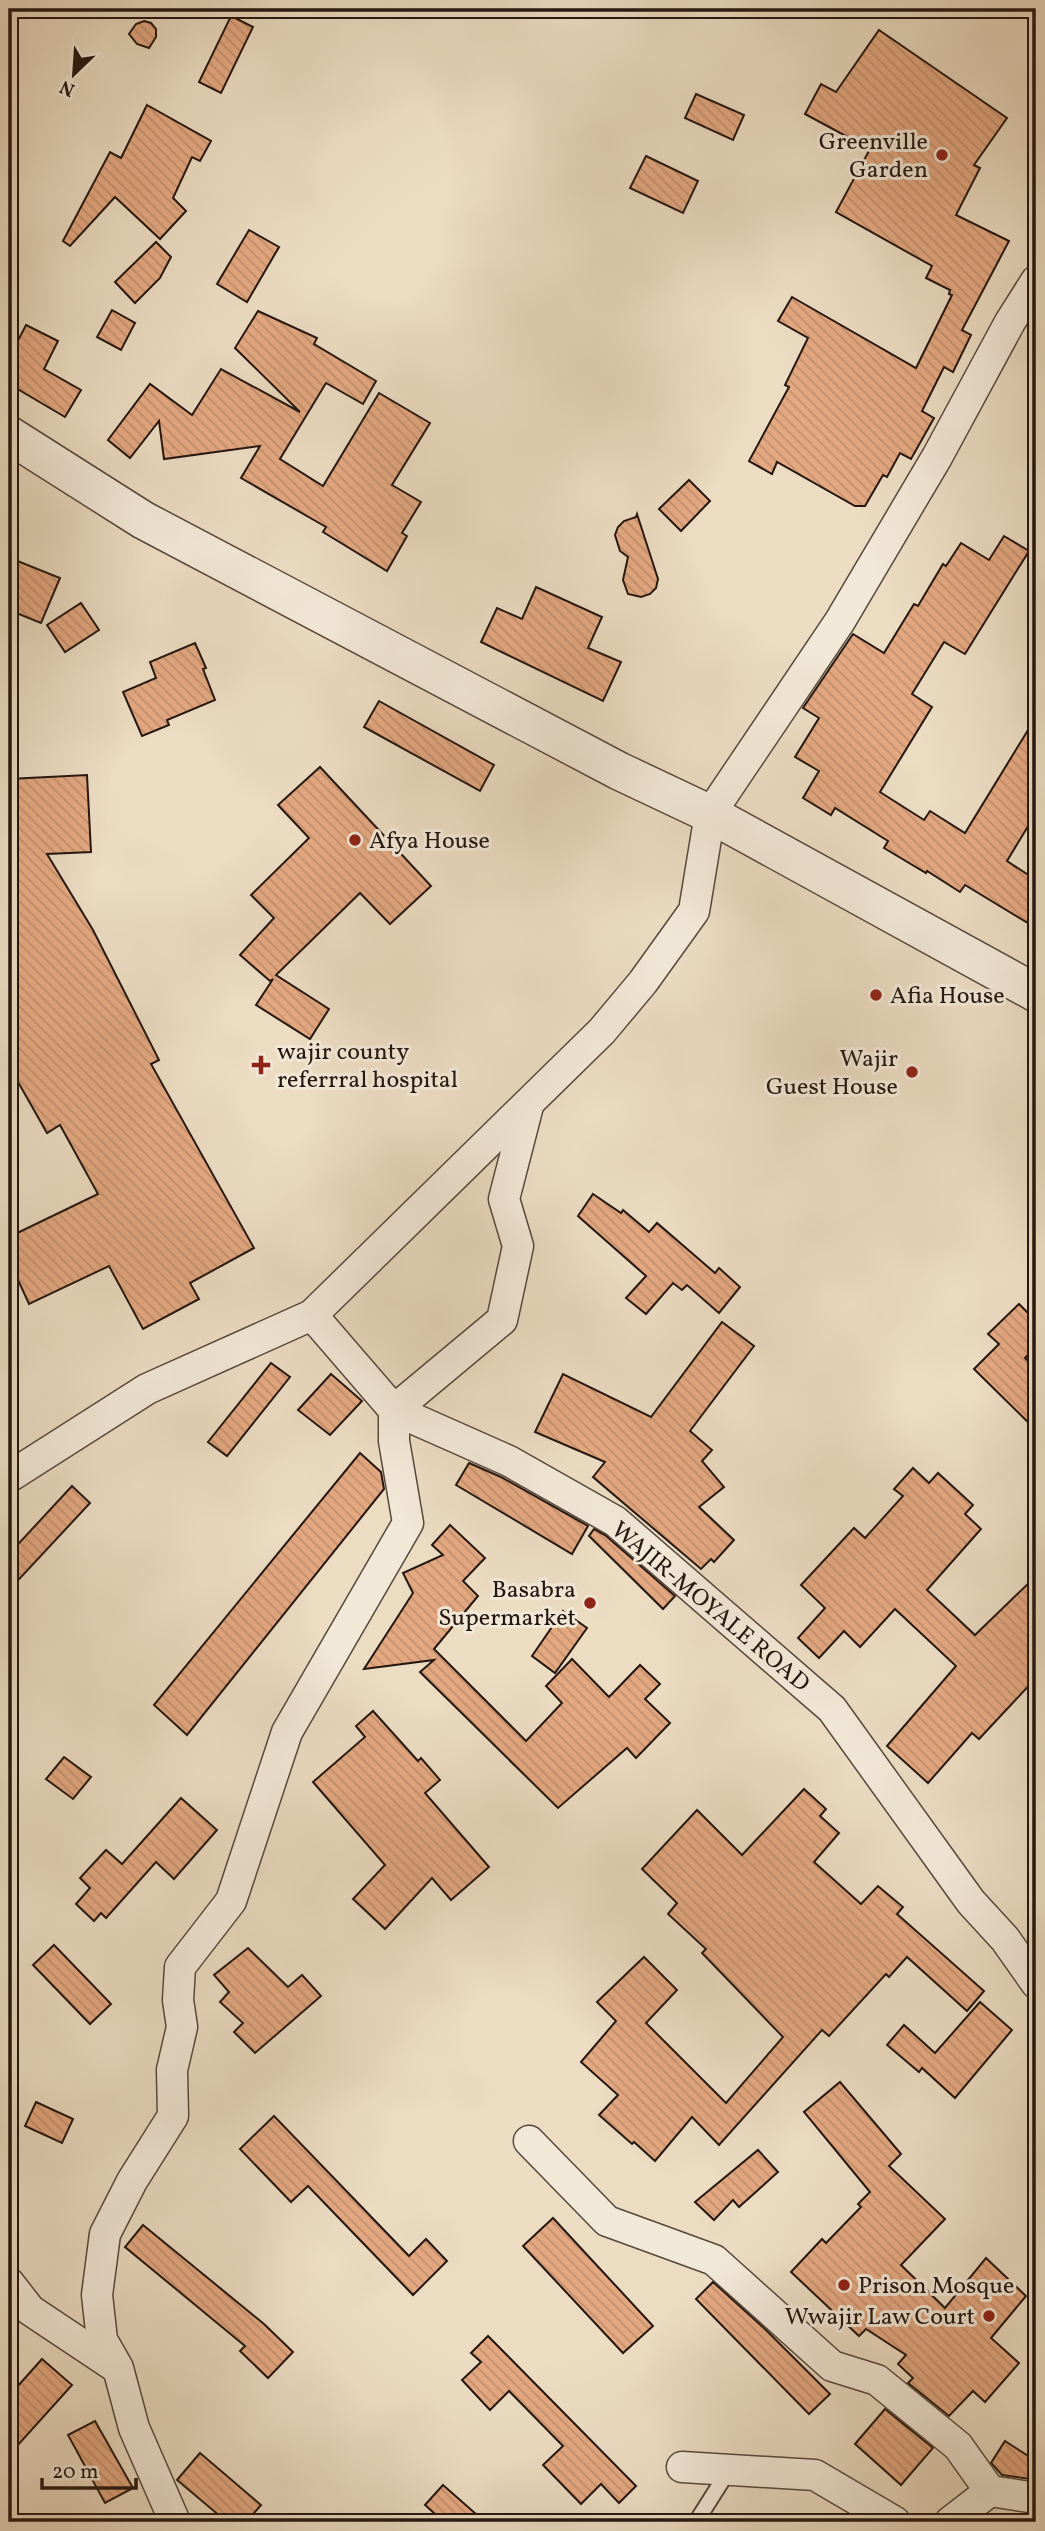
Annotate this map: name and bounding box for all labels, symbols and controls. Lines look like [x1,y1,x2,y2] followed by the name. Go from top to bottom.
[38,38,108,108] north arrow
[56,73,79,102] text: N
[819,126,928,188] place label: Greenville Garden
[934,147,950,163] marker: Greenville Garden
[369,825,490,859] place label: Afya House
[347,832,363,848] marker: Afya House
[890,980,1005,1014] place label: Afia House
[868,987,884,1003] marker: Afia House
[277,1036,458,1098] place label: wajir county referrral hospital
[766,1043,898,1105] place label: Wajir Guest House
[251,1055,271,1075] marker: wajir county referrral hospital
[904,1064,920,1080] marker: Wajir Guest House
[603,1514,816,1701] street label: WAJIR-MOYALE ROAD
[438,1574,576,1636] place label: Basabra Supermarket
[582,1595,598,1611] marker: Basabra Supermarket
[858,2270,1014,2304] place label: Prison Mosque
[836,2277,852,2293] marker: Prison Mosque
[785,2301,975,2335] place label: Wwajir Law Court
[981,2308,997,2324] marker: Wwajir Law Court
[42,2447,136,2491] scale bar
[52,2458,98,2487] text: 20 m

